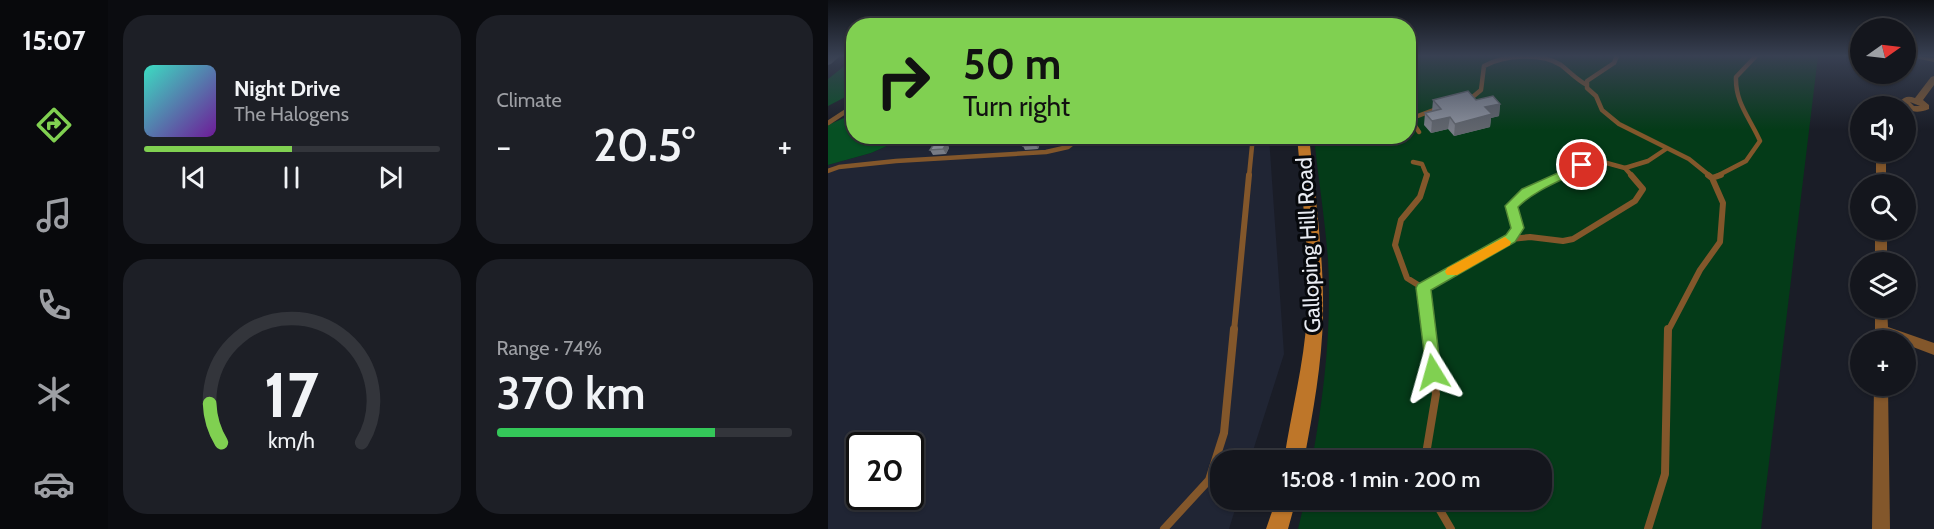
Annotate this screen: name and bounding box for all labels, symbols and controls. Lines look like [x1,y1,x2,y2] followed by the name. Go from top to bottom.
[1850,18,1916,84] north arrow
[1850,18,1916,396] map controls
[22,24,86,57] text: 15:07
[963,38,1061,90] text: 50 m
[864,42,942,120] icon: right
[234,75,340,102] text: Night Drive
[497,88,562,112] text: Climate
[963,90,1070,123] text: Turn right
[1850,96,1916,162] button: sound
[234,102,349,126] text: The Halogens
[33,104,75,146] icon: directions
[593,118,695,172] text: 20.5°
[497,126,511,166] text: −
[777,126,792,166] text: +
[1556,139,1607,190] pin
[1565,148,1598,181] icon: arrive
[1290,156,1327,334] street label: Galloping Hill Road
[177,161,210,194] icon: previous
[275,161,308,194] icon: pause
[374,161,407,194] icon: next
[1850,174,1916,240] button: search
[33,194,75,236] icon: music
[1850,252,1916,318] button: layers
[33,284,75,326] icon: phone
[1850,330,1916,396] button: +
[497,336,602,360] text: Range · 74%
[1401,340,1465,404] position arrow
[264,357,319,433] text: 17
[497,366,645,420] text: 370 km
[33,373,75,415] icon: climate
[268,428,315,454] text: km/h
[846,432,924,510] speed limit sign: 20
[33,463,75,505] icon: car
[1281,466,1481,493] text: 15:08 · 1 min · 200 m

